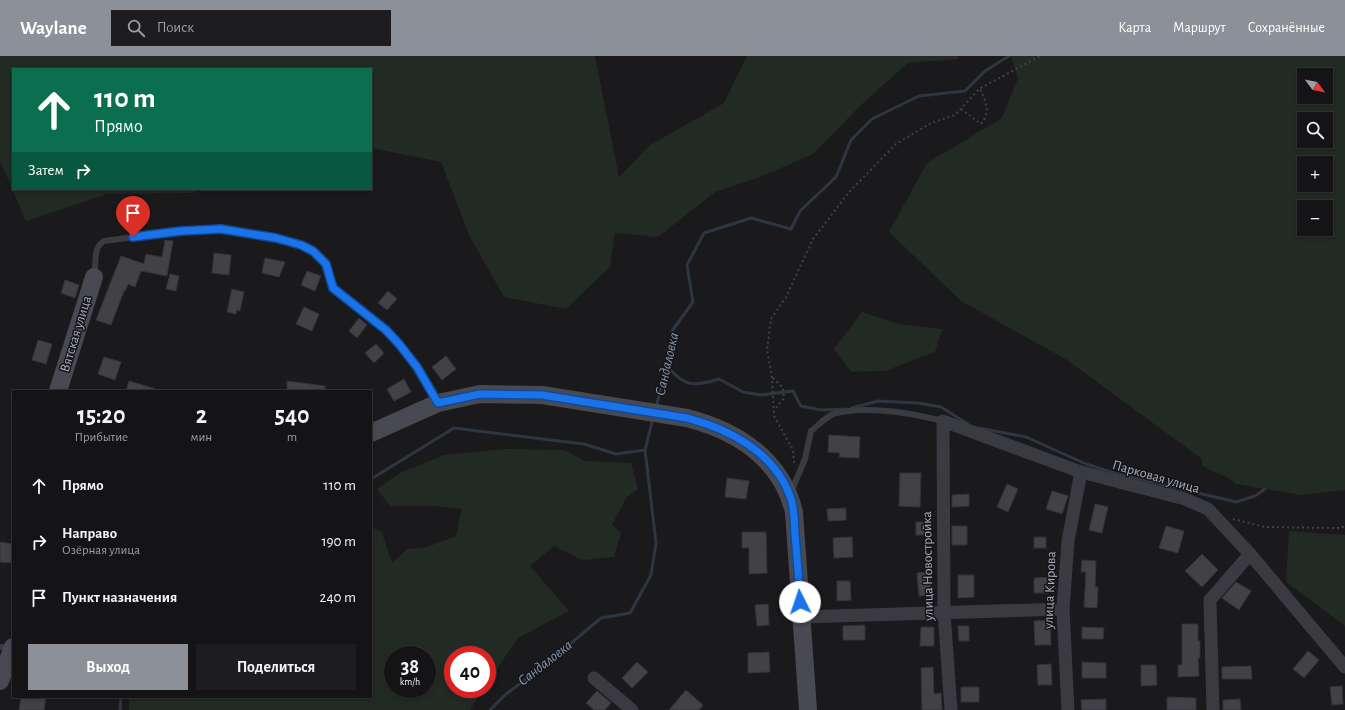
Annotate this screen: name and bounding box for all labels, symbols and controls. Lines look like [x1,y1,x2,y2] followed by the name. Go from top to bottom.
[111,10,391,46] search box
[125,17,147,39] icon: search
[20,19,87,38] text: Waylane
[157,20,194,35] text: Поиск
[1118,21,1151,35] text: Карта
[1173,21,1226,35] text: Маршрут
[1248,21,1325,35] text: Сохранённые
[1297,68,1333,104] north arrow
[1297,68,1333,236] map controls
[28,84,80,136] icon: ahead
[94,85,156,113] text: 110 m
[1297,112,1333,148] button: search
[94,118,143,136] text: Прямо
[1297,156,1333,192] button: +
[72,160,94,182] icon: right
[28,163,64,178] text: Затем
[116,196,150,237] pin
[1297,200,1333,236] button: −
[122,202,144,224] icon: arrive
[58,294,94,374] street label: Вятская улица
[652,331,682,397] water label: Сандаловка
[77,404,125,428] text: 15:20
[196,404,207,428] text: 2
[275,404,310,428] text: 540
[74,431,128,444] text: Прибытие
[191,431,212,444] text: мин
[287,431,297,444] text: m
[1111,458,1202,496] street label: Парковая улица
[28,475,50,497] icon: ahead
[62,478,104,493] text: Прямо
[323,478,356,493] text: 110 m
[920,511,936,622] street label: улица Новостройка
[62,526,117,541] text: Направо
[28,531,50,553] icon: right
[321,534,356,549] text: 190 m
[62,544,140,557] text: Озёрная улица
[1042,550,1058,630] street label: улица Кирова
[779,581,821,623] position arrow
[28,587,50,609] icon: arrive
[62,590,177,605] text: Пункт назначения
[320,590,356,605] text: 240 m
[515,637,575,689] water label: Сандаловка
[28,644,188,690] button: Выход
[196,644,356,690] button: Поделиться
[444,646,496,698] speed limit sign: 40
[401,657,419,677] text: 38
[400,677,420,687] text: km/h

